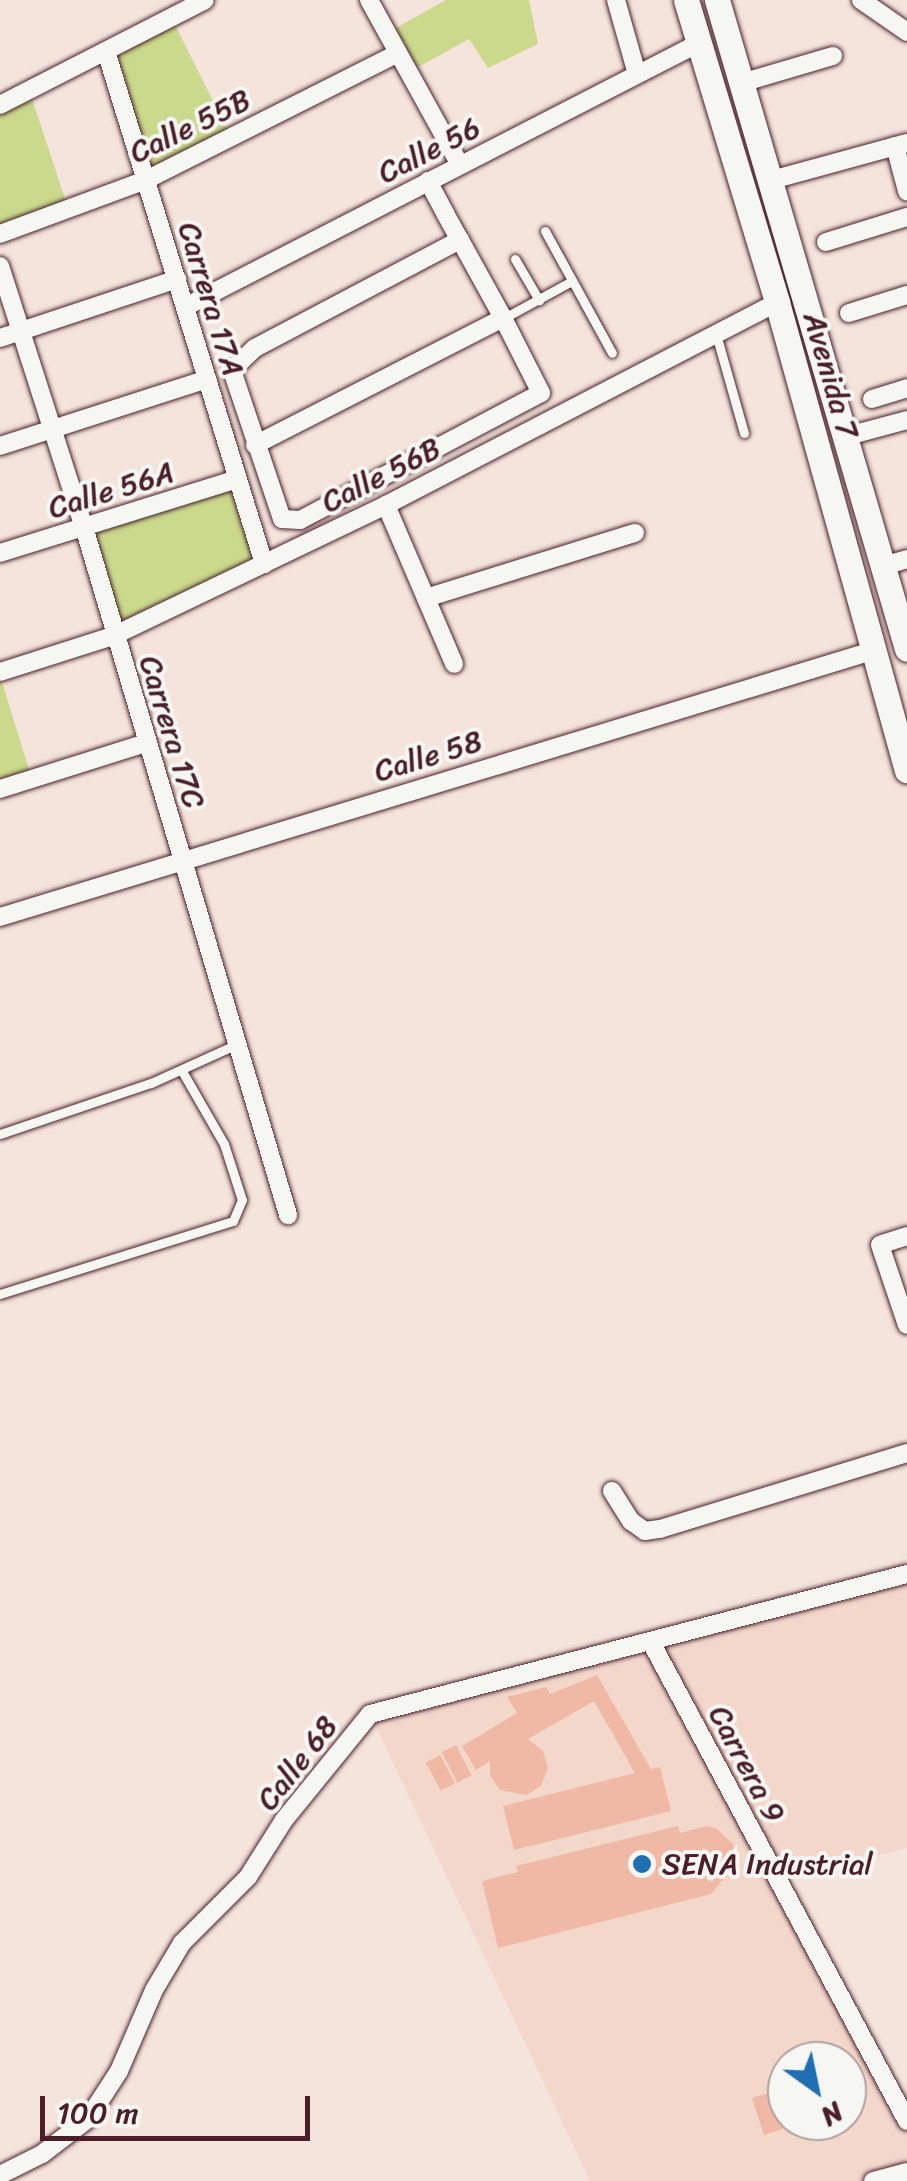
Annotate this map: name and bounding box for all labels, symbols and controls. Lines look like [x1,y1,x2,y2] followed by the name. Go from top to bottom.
[124,81,256,171] street label: Calle 55B
[372,109,486,191] street label: Calle 56
[171,218,251,380] street label: Carrera 17A
[796,308,866,442] street label: Avenida 7
[316,430,446,520] street label: Calle 56B
[44,454,178,526] street label: Calle 56A
[132,651,212,813] street label: Carrera 17C
[370,723,486,789] street label: Calle 58
[701,1699,793,1829] street label: Carrera 9
[249,1709,345,1817] street label: Calle 68
[662,1846,875,1882] place label: SENA Industrial
[631,1853,653,1875] marker: SENA Industrial
[767,2041,867,2141] north arrow
[45,2076,315,2138] scale bar
[57,2086,139,2140] text: 100 m
[811,2089,854,2141] text: N

